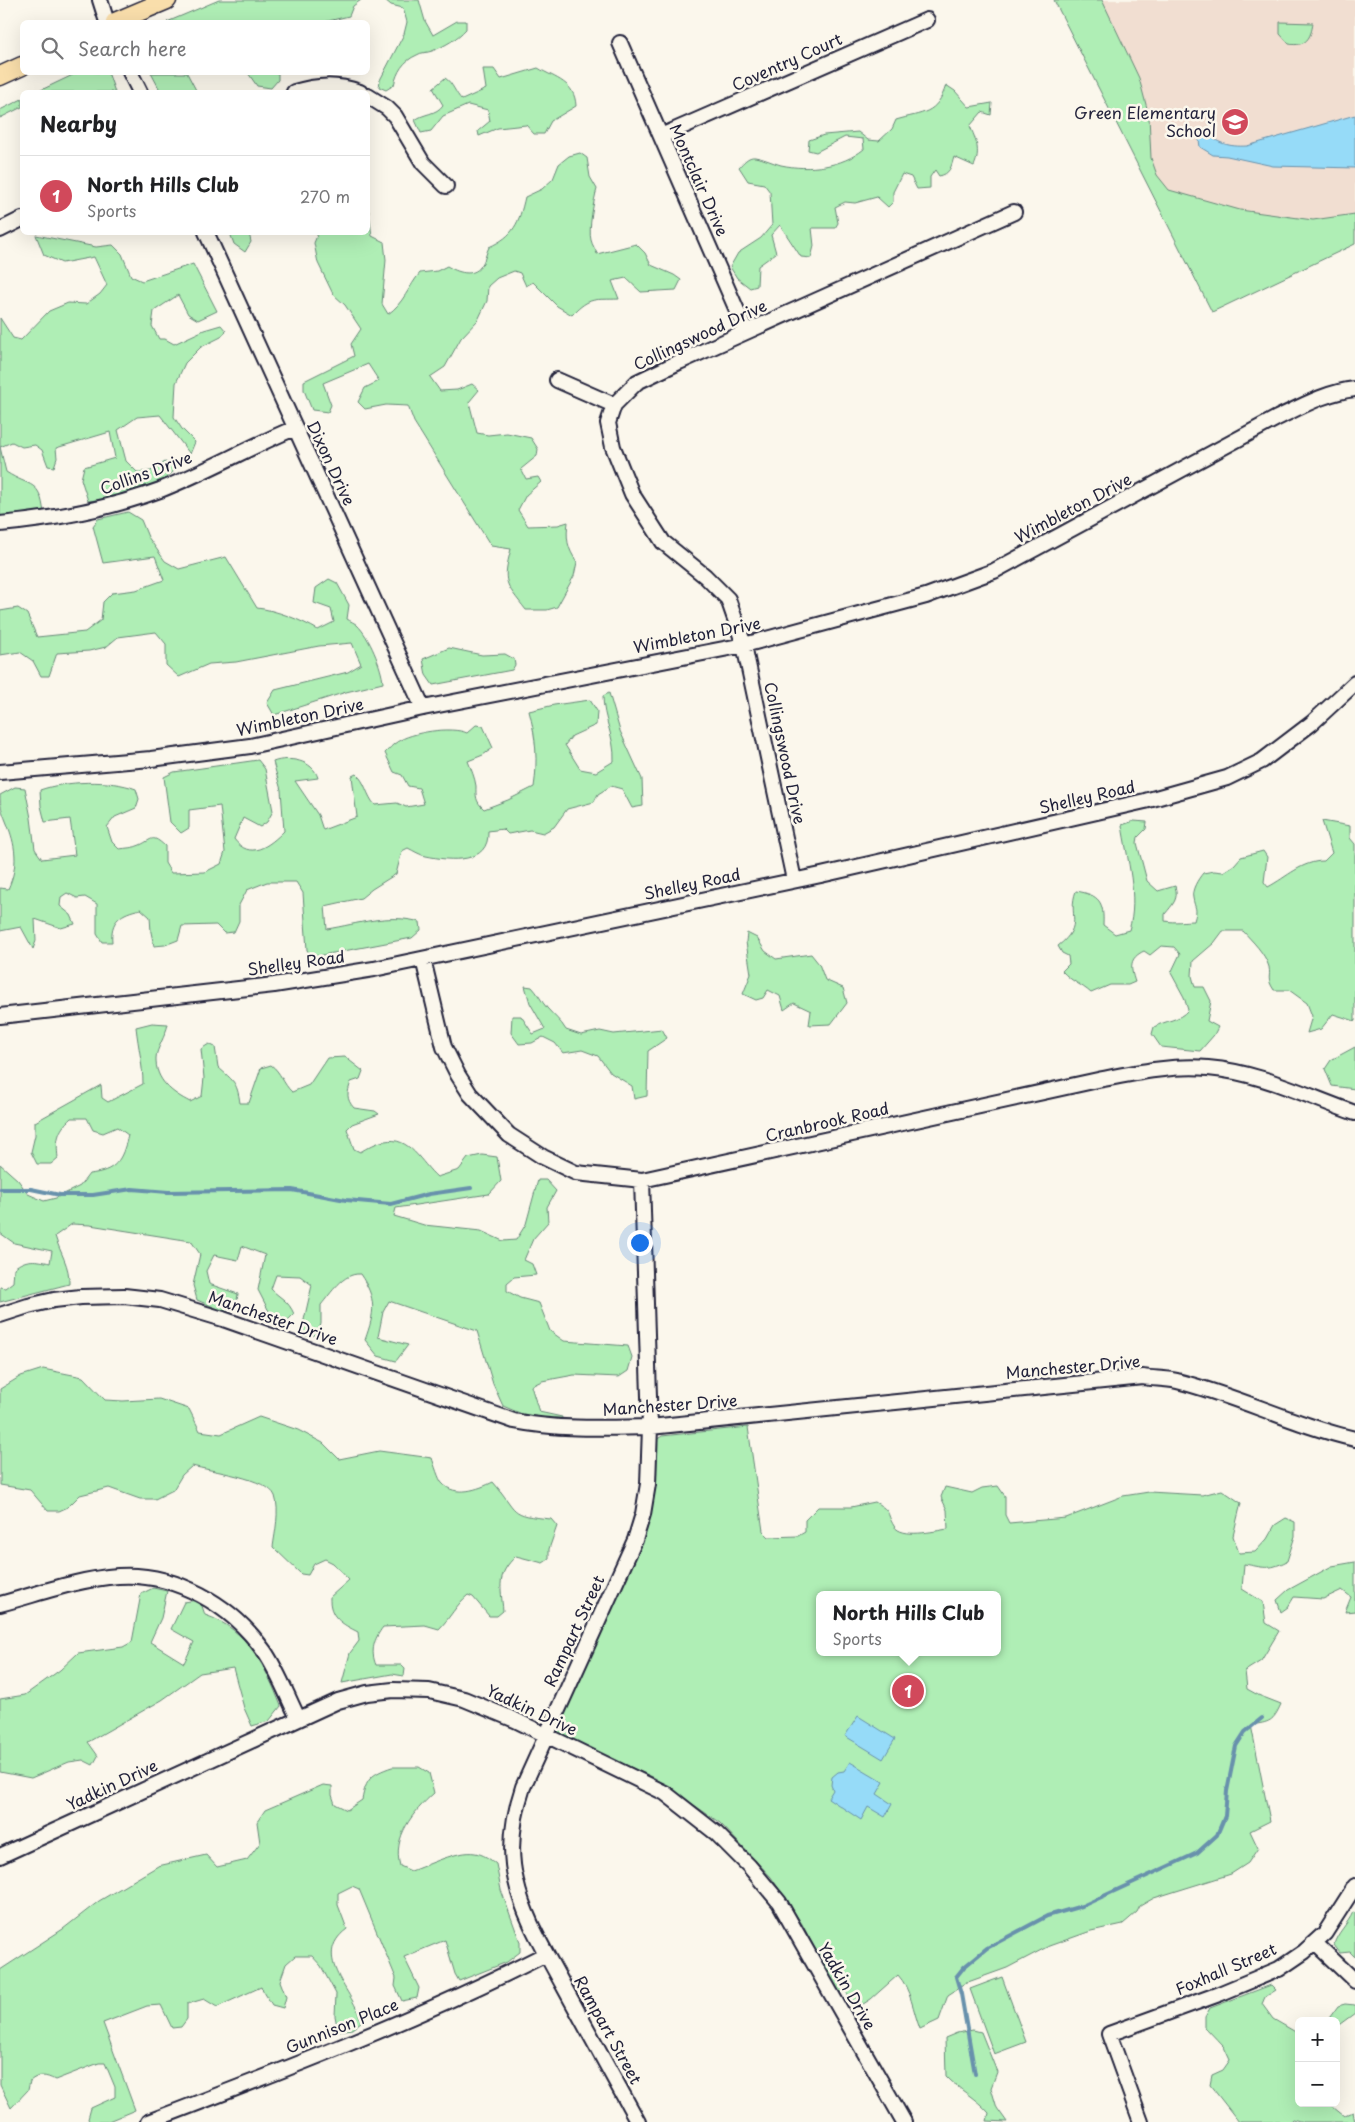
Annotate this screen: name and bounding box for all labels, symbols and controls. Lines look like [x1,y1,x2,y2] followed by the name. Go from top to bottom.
[20,20,370,75] search box
[728,26,846,96] street label: Coventry Court
[38,34,66,62] icon: search
[78,34,187,62] text: Search here
[1074,100,1216,142] place label: Green Elementary School
[40,107,117,139] text: Nearby
[1220,107,1250,137] school or university icon: Green Elementary School
[664,120,736,240] street label: Montclair Drive
[87,170,239,198] text: North Hills Club
[52,184,60,208] text: 1
[300,184,350,208] text: 270 m
[87,198,136,222] text: Sports
[629,293,770,376] street label: Collingswood Drive
[302,416,362,509] street label: Dixon Drive
[96,444,195,500] street label: Collins Drive
[1010,466,1135,548] street label: Wimbleton Drive
[631,610,763,658] street label: Wimbleton Drive
[759,679,813,826] street label: Collingswood Drive
[234,691,366,741] street label: Wimbleton Drive
[1036,773,1137,819] street label: Shelley Road
[641,861,742,905] street label: Shelley Road
[246,943,346,981] street label: Shelley Road
[763,1095,891,1147] street label: Cranbrook Road
[627,1230,653,1256] your location
[206,1284,341,1350] street label: Manchester Drive
[1005,1348,1141,1384] street label: Manchester Drive
[602,1387,738,1421] street label: Manchester Drive
[537,1570,610,1690] street label: Rampart Street
[816,1591,1001,1656] popup
[833,1598,985,1626] text: North Hills Club
[833,1626,882,1650] text: Sports
[892,1672,924,1710] pin: 1
[483,1678,582,1741] street label: Yadkin Drive
[62,1753,161,1816] street label: Yadkin Drive
[1171,1936,1280,2000] street label: Foxhall Street
[813,1937,883,2034] street label: Yadkin Drive
[569,1971,649,2089] street label: Rampart Street
[282,1992,402,2059] street label: Gunnison Place
[1295,2017,1340,2107] map controls
[1295,2017,1340,2062] button: +
[1295,2062,1340,2107] button: −

